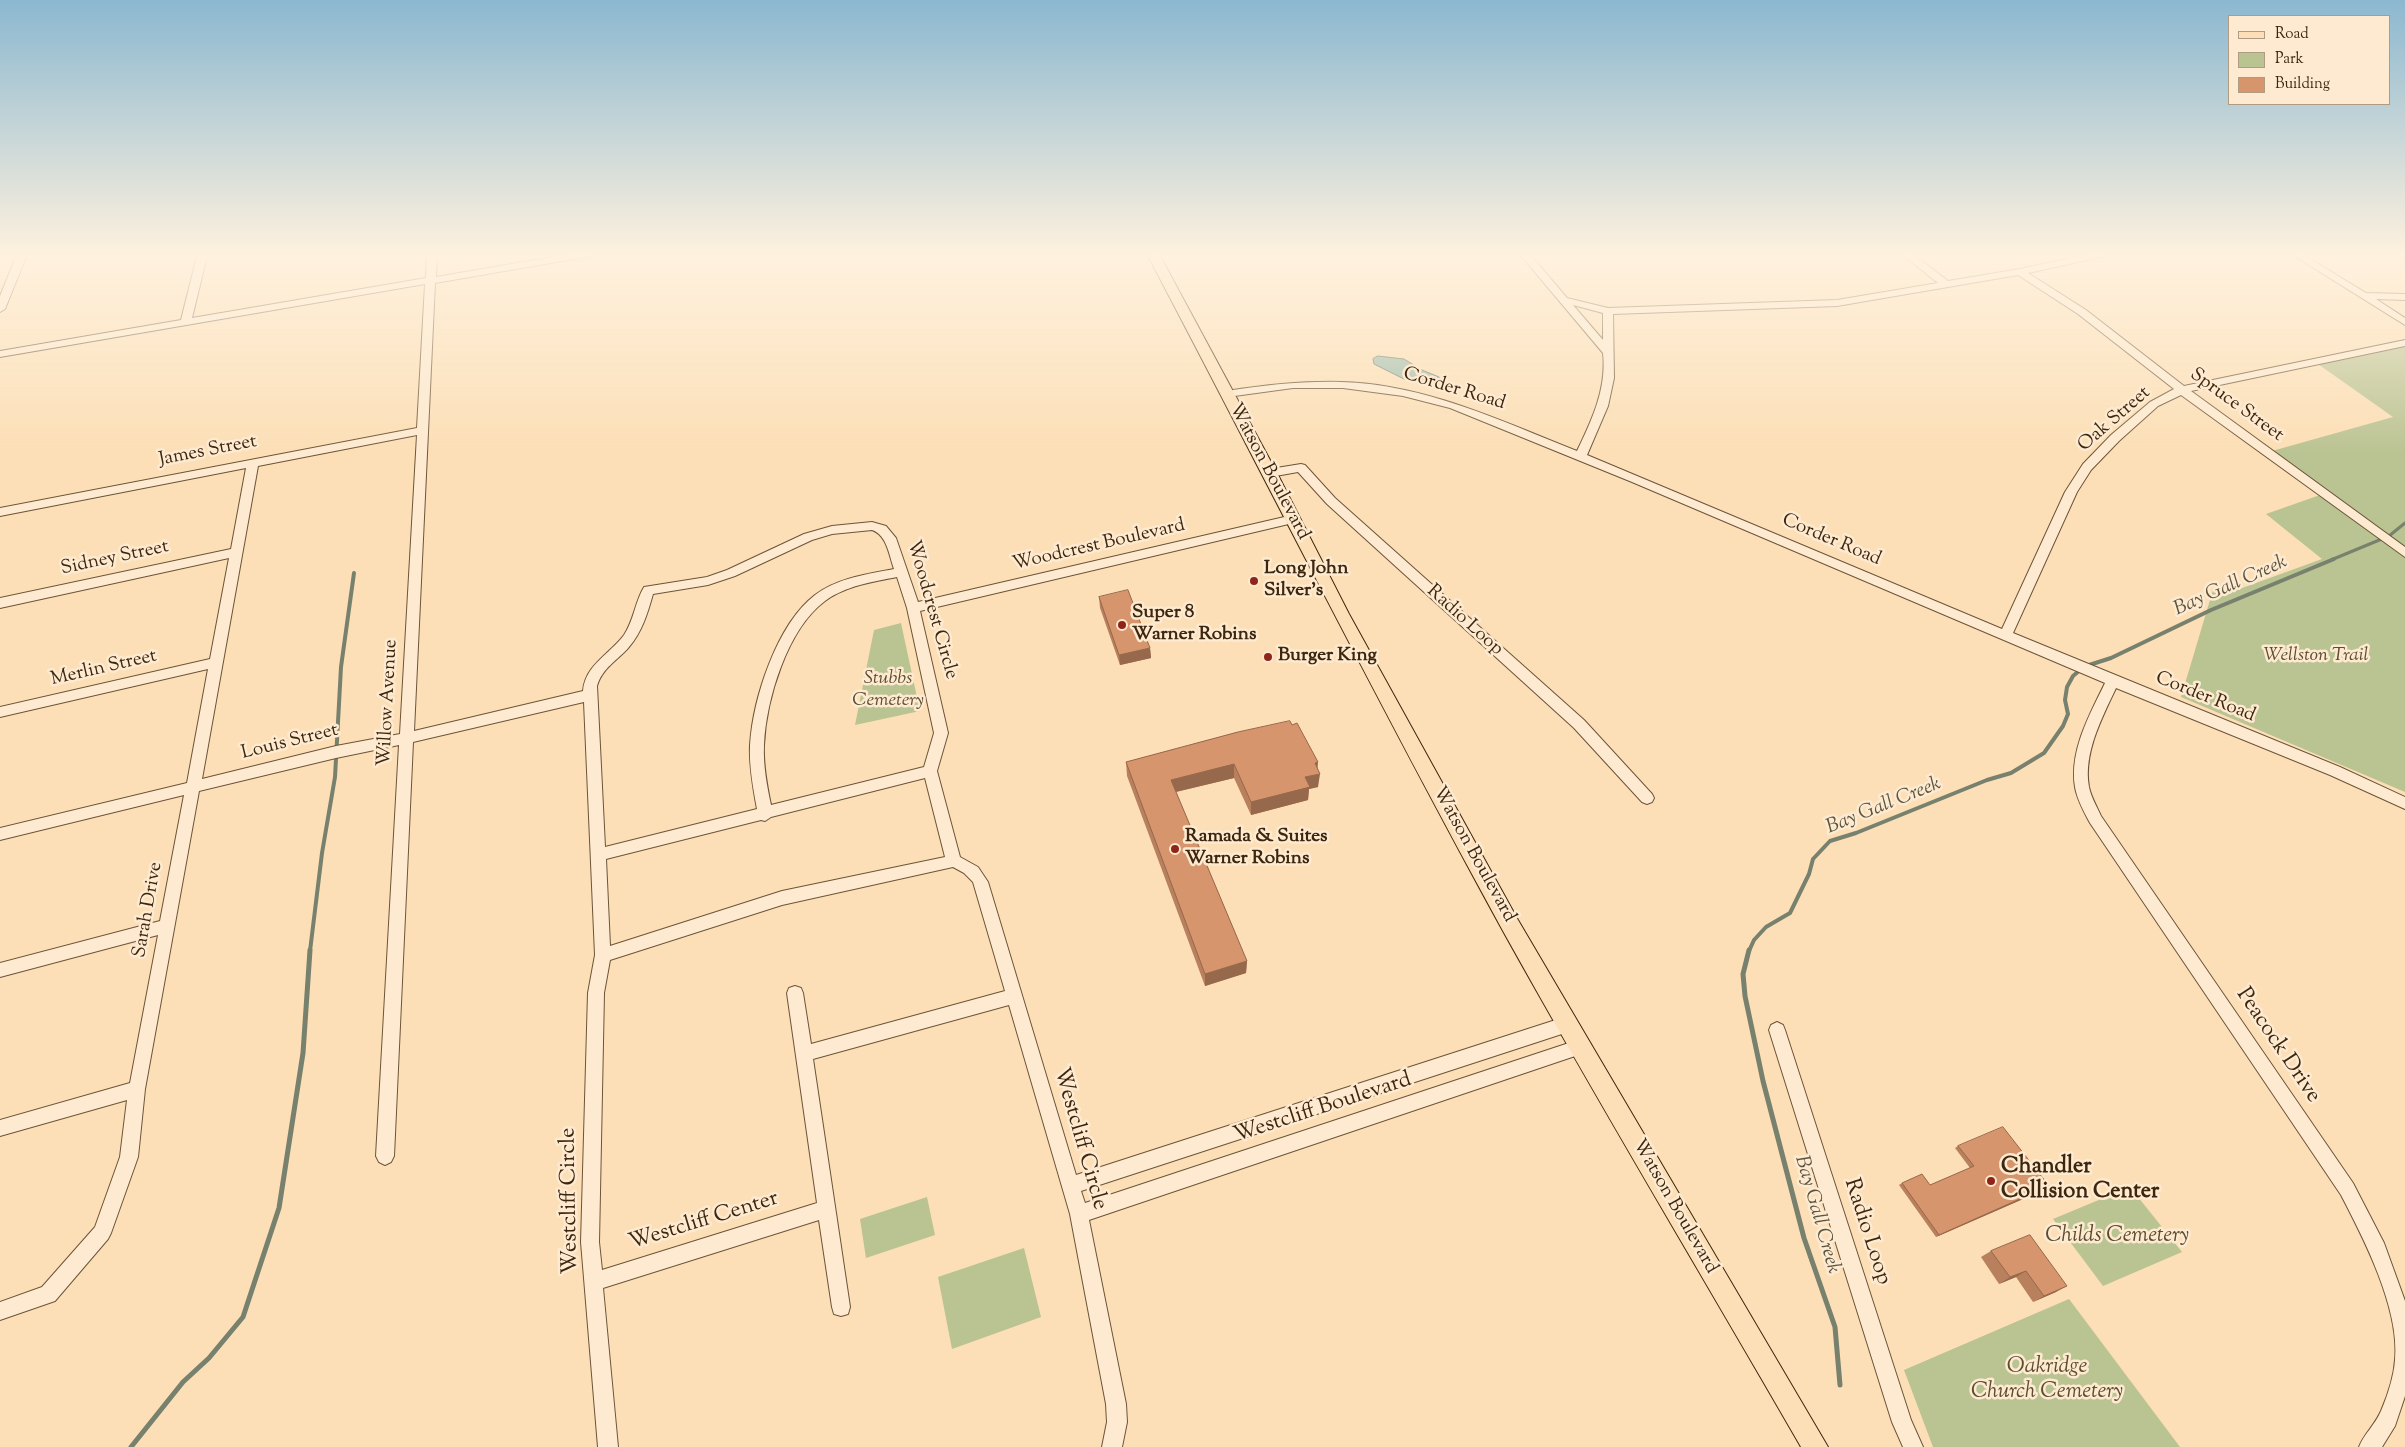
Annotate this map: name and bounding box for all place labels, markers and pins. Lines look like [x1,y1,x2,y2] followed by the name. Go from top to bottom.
[1264,559,1348,603] place label: Long John Silver's
[1248,575,1260,587] marker: Long John Silver's
[1132,603,1256,647] place label: Super 8 Warner Robins
[1116,619,1128,631] marker: Super 8 Warner Robins
[1278,646,1377,668] place label: Burger King
[1262,651,1274,663] marker: Burger King
[1185,827,1328,871] place label: Ramada & Suites Warner Robins
[1169,843,1181,855] marker: Ramada & Suites Warner Robins
[2001,1155,2159,1206] place label: Chandler Collision Center
[1985,1175,1997,1187] marker: Chandler Collision Center

